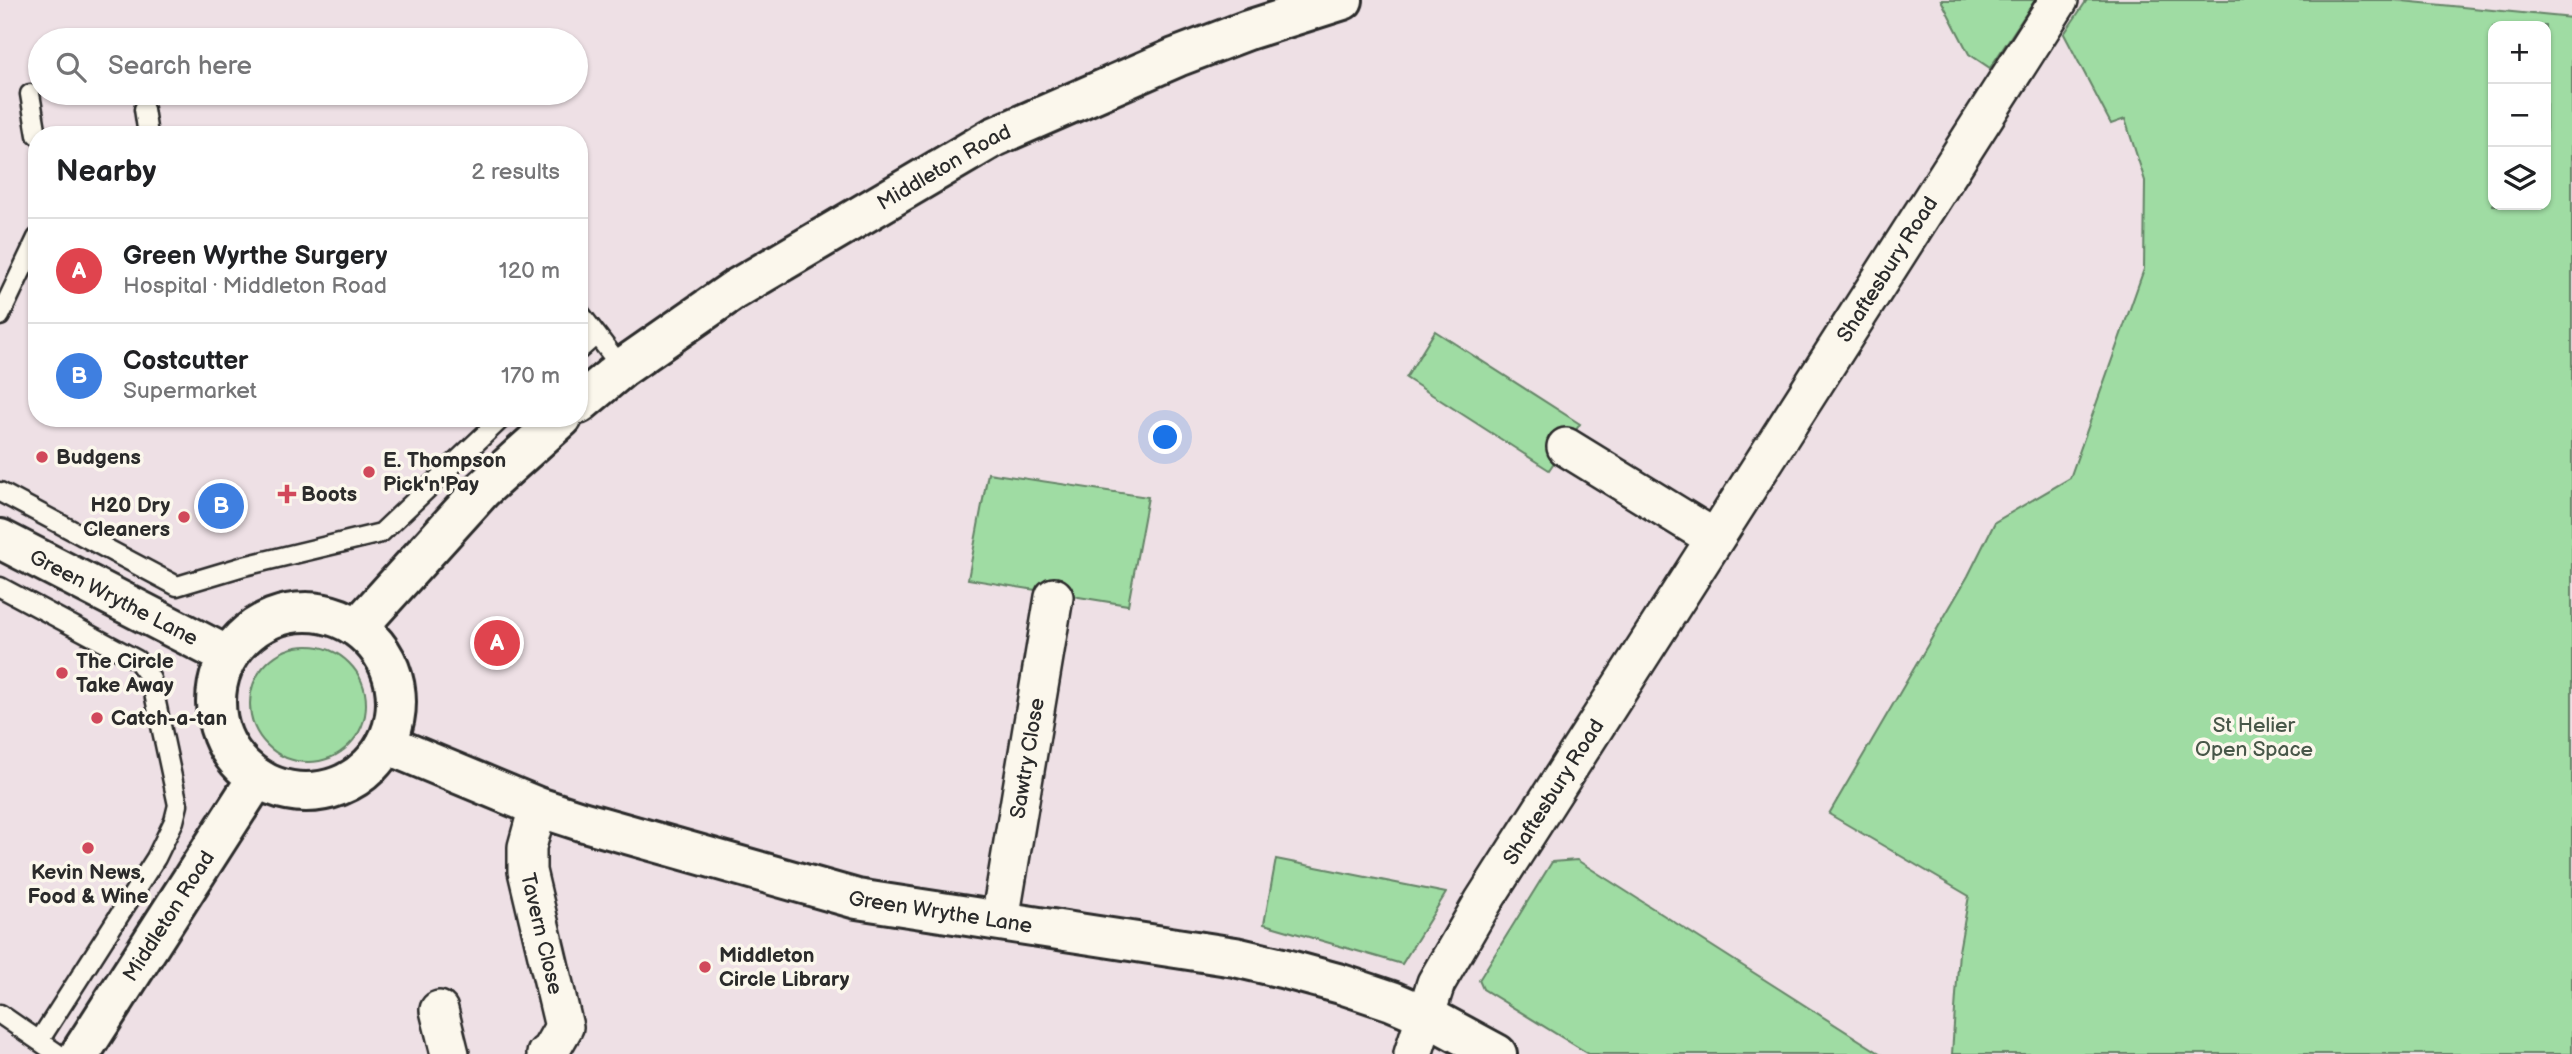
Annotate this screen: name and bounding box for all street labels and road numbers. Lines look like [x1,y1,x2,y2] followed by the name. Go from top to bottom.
[873,119,1015,216] street label: Middleton Road
[1832,192,1943,347] street label: Shaftesbury Road
[25,544,202,651] street label: Green Wrythe Lane
[1005,696,1050,821] street label: Sawtry Close
[1498,715,1610,870] street label: Shaftesbury Road
[118,846,220,986] street label: Middleton Road
[515,871,568,997] street label: Tavern Close
[845,885,1034,939] street label: Green Wrythe Lane

